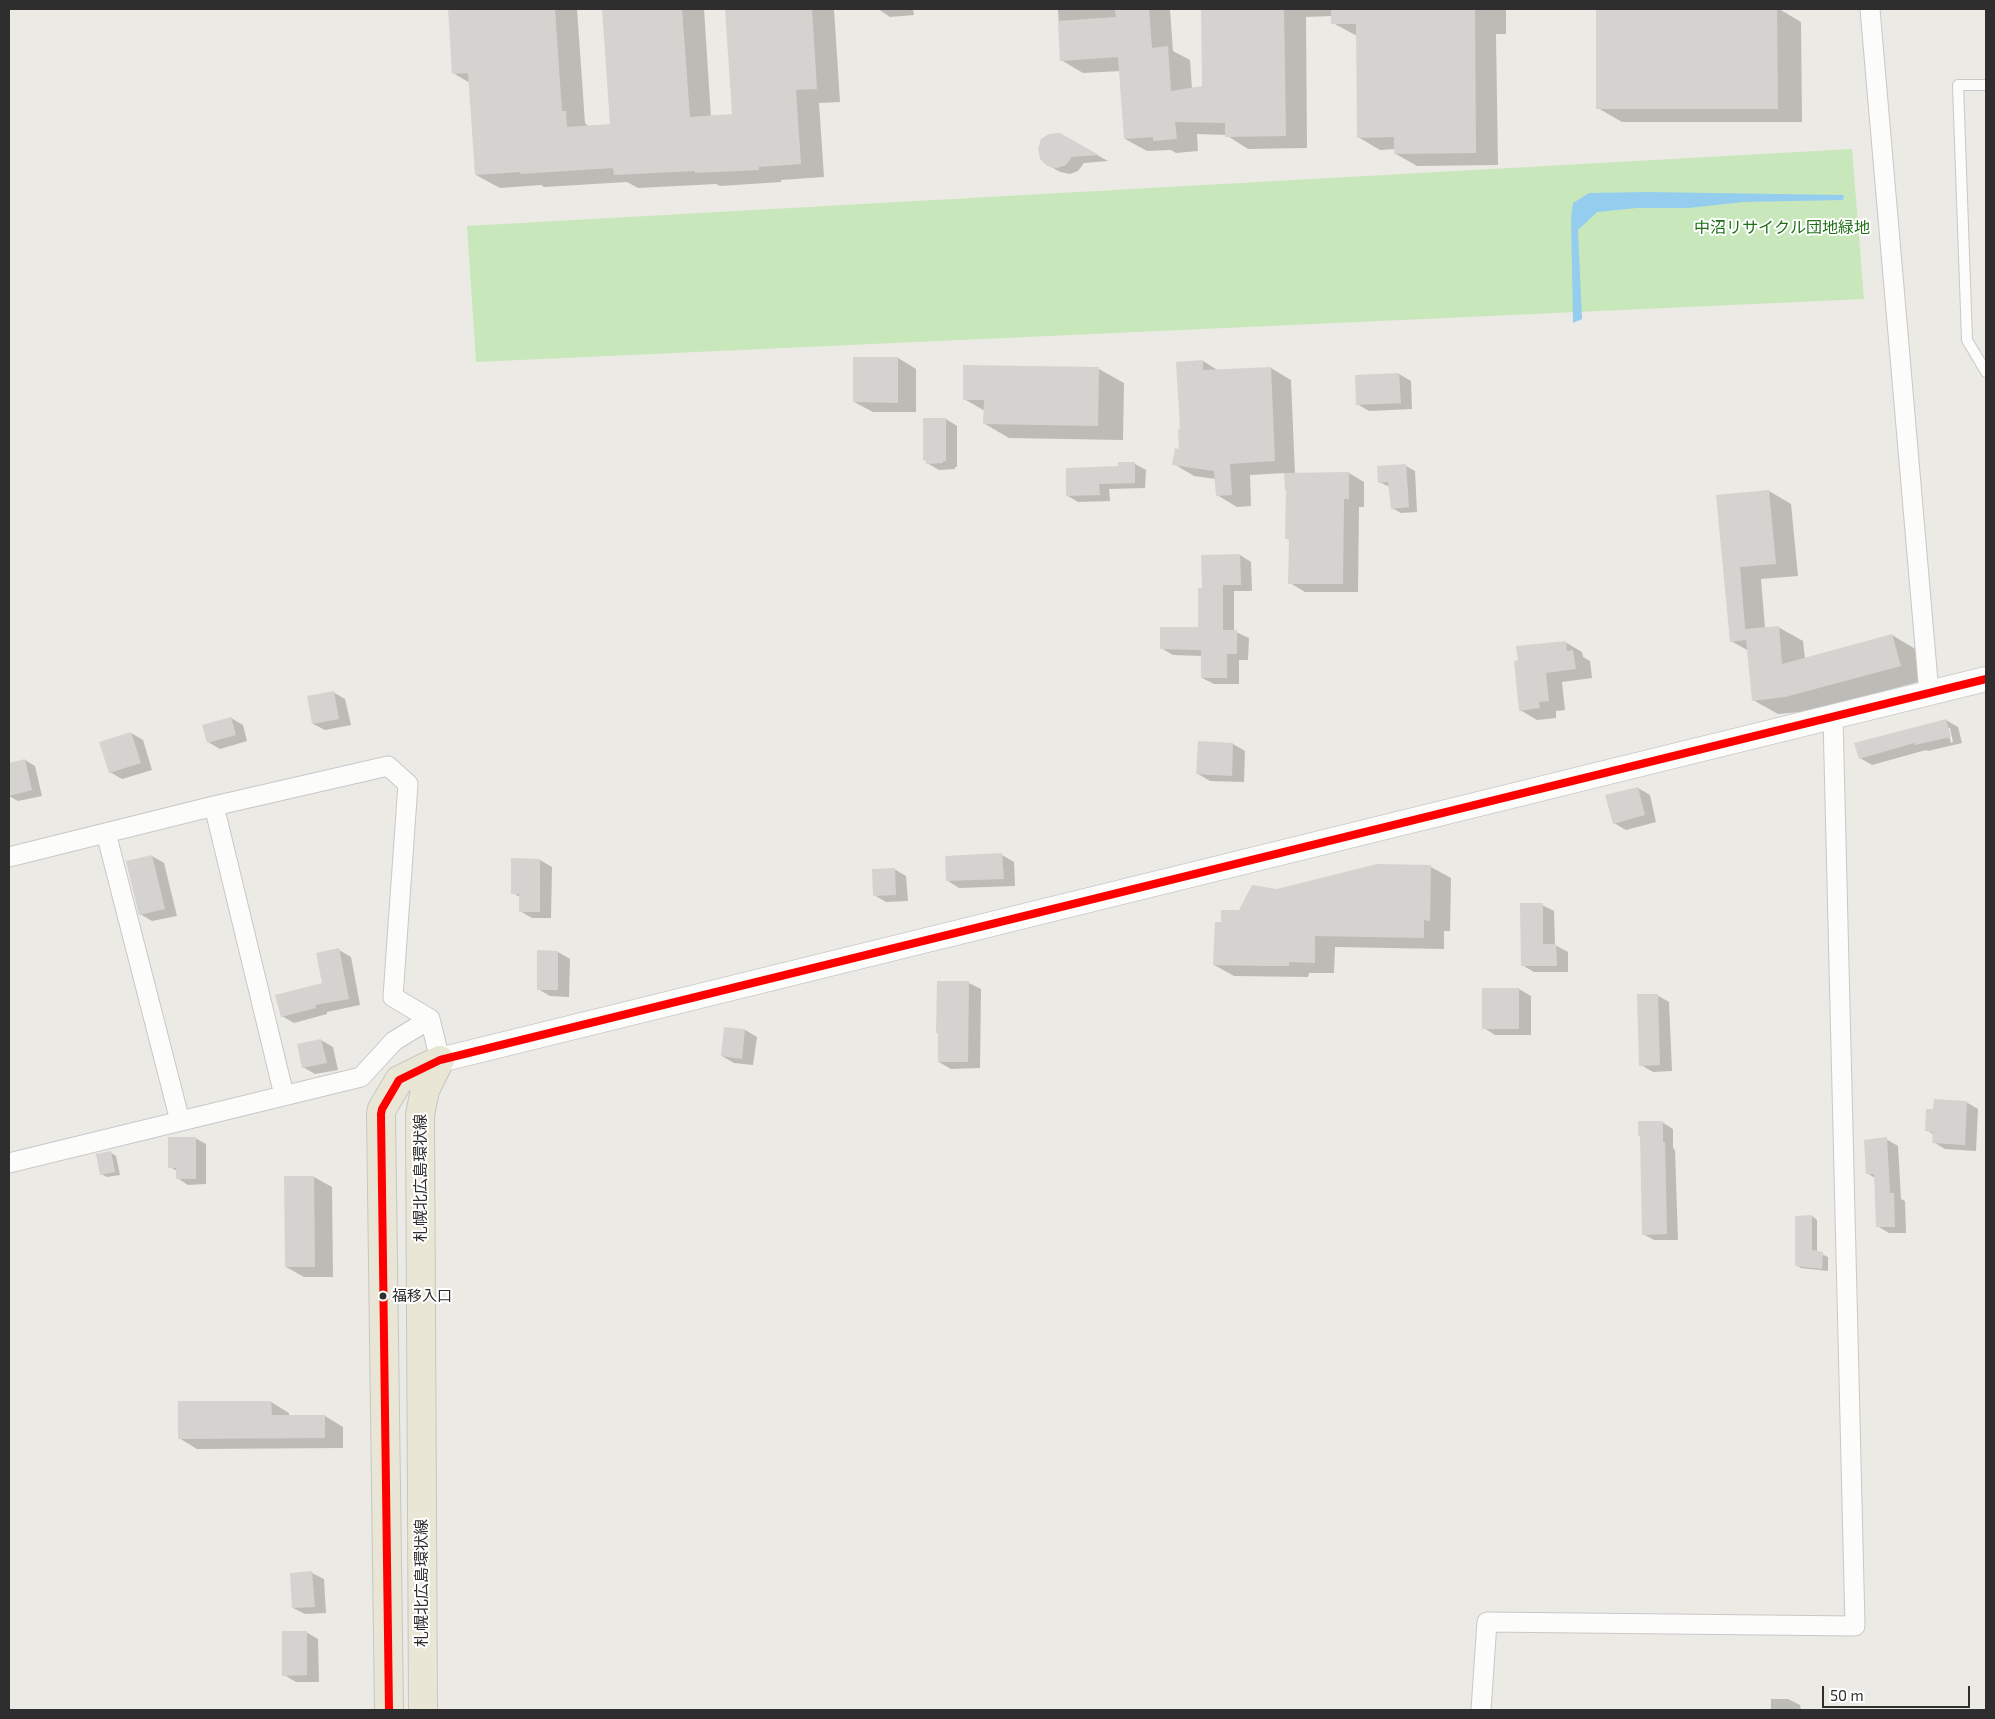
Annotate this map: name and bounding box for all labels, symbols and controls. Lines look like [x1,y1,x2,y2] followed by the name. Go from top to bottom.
[1694,218,1870,238] park label: 中沼リサイクル団地緑地
[411,1114,431,1242] street label: 札幌北広島環状線
[392,1287,452,1305] place label: 福移入口
[378,1291,388,1301] marker: 福移入口
[412,1519,432,1647] street label: 札幌北広島環状線
[1825,1676,1972,1708] scale bar
[1830,1686,1864,1704] text: 50 m

